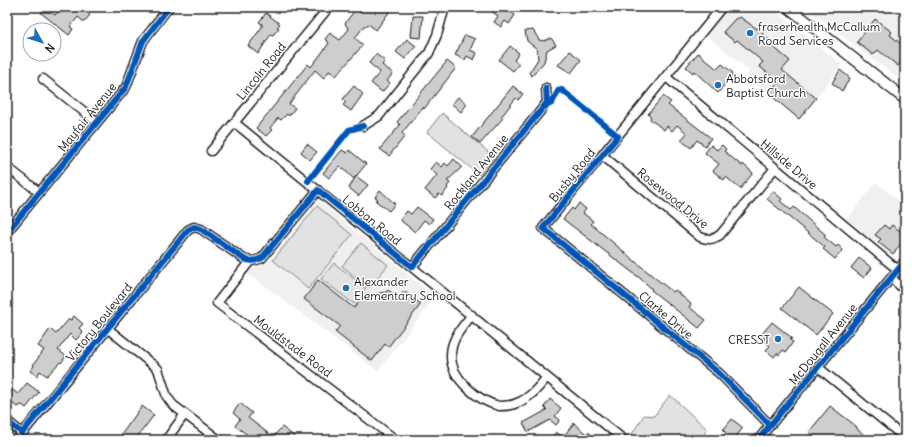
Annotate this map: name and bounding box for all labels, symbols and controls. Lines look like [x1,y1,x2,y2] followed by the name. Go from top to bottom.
[758,19,881,48] place label: fraserhealth McCallum Road Services
[22,22,62,62] north arrow
[745,28,755,38] marker: fraserhealth McCallum Road Services
[233,39,289,103] street label: Lincoln Road
[42,41,58,56] text: N
[726,71,806,100] place label: Abbotsford Baptist Church
[55,79,119,155] street label: Mayfair Avenue
[713,80,723,90] marker: Abbotsford Baptist Church
[441,131,511,213] street label: Rockland Avenue
[758,136,820,192] street label: Hillside Drive
[546,145,598,205] street label: Busby Road
[634,165,712,231] street label: Rosewood Drive
[340,192,404,248] street label: Lobban Road
[354,274,455,303] place label: Alexander Elementary School
[63,280,135,364] street label: Victory Boulevard
[341,283,351,293] marker: Alexander Elementary School
[636,288,696,342] street label: Clarke Drive
[786,300,860,388] street label: McDougall Avenue
[251,312,335,380] street label: Mouldstade Road
[728,332,770,347] place label: CRESST
[773,334,783,344] marker: CRESST

